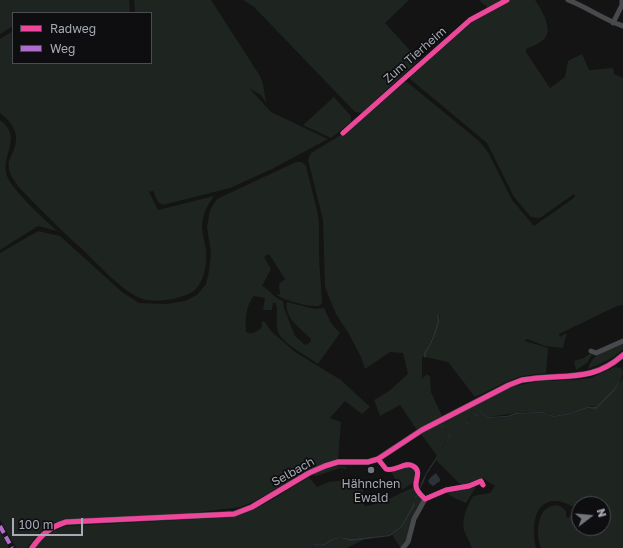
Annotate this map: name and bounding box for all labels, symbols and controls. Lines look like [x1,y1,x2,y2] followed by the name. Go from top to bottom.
[12,12,152,64] legend
[50,21,96,36] text: Radweg
[381,24,449,86] street label: Zum Tierheim
[50,41,75,56] text: Weg
[269,454,317,490] street label: Selbach
[366,465,376,475] marker: Hähnchen Ewald
[342,477,400,505] place label: Hähnchen Ewald
[571,496,611,536] north arrow
[595,507,609,519] text: N
[14,510,85,536] scale bar
[19,517,53,532] text: 100 m

